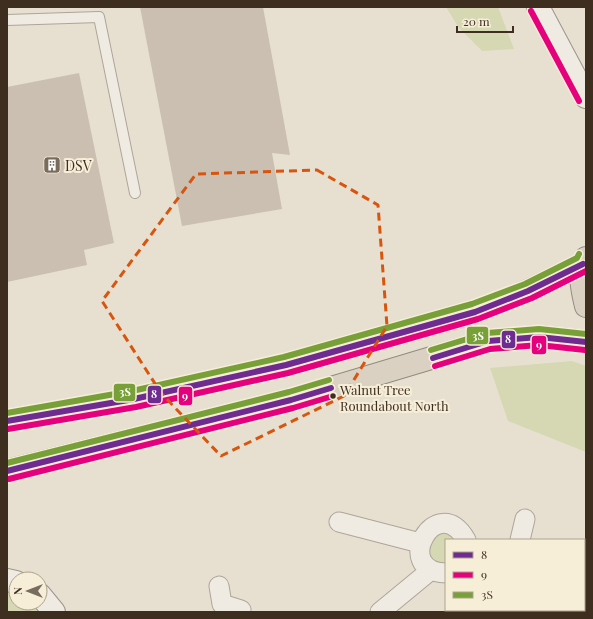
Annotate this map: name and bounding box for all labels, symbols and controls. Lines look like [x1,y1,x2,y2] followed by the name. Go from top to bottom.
[457,8,513,34] scale bar
[463,13,490,29] text: 20 m
[42,155,62,175] building icon: DSV
[65,156,92,175] place label: DSV
[466,326,489,345] line badge: 3S
[472,328,484,343] text: 3S
[501,330,516,349] line badge: 8
[505,331,511,346] text: 8
[531,335,547,355] line badge: 9
[536,337,542,352] text: 9
[339,381,449,414] place label: Walnut Tree Roundabout North
[113,383,136,402] line badge: 3S
[119,384,131,399] text: 3S
[147,385,162,404] line badge: 8
[151,386,157,401] text: 8
[178,386,193,406] line badge: 9
[182,388,188,403] text: 9
[328,391,338,401] marker: Walnut Tree Roundabout North
[445,539,585,611] legend
[481,546,487,562] text: 8
[481,566,487,582] text: 9
[8,571,48,611] north arrow
[481,586,493,602] text: 3S
[10,587,25,595] text: N

